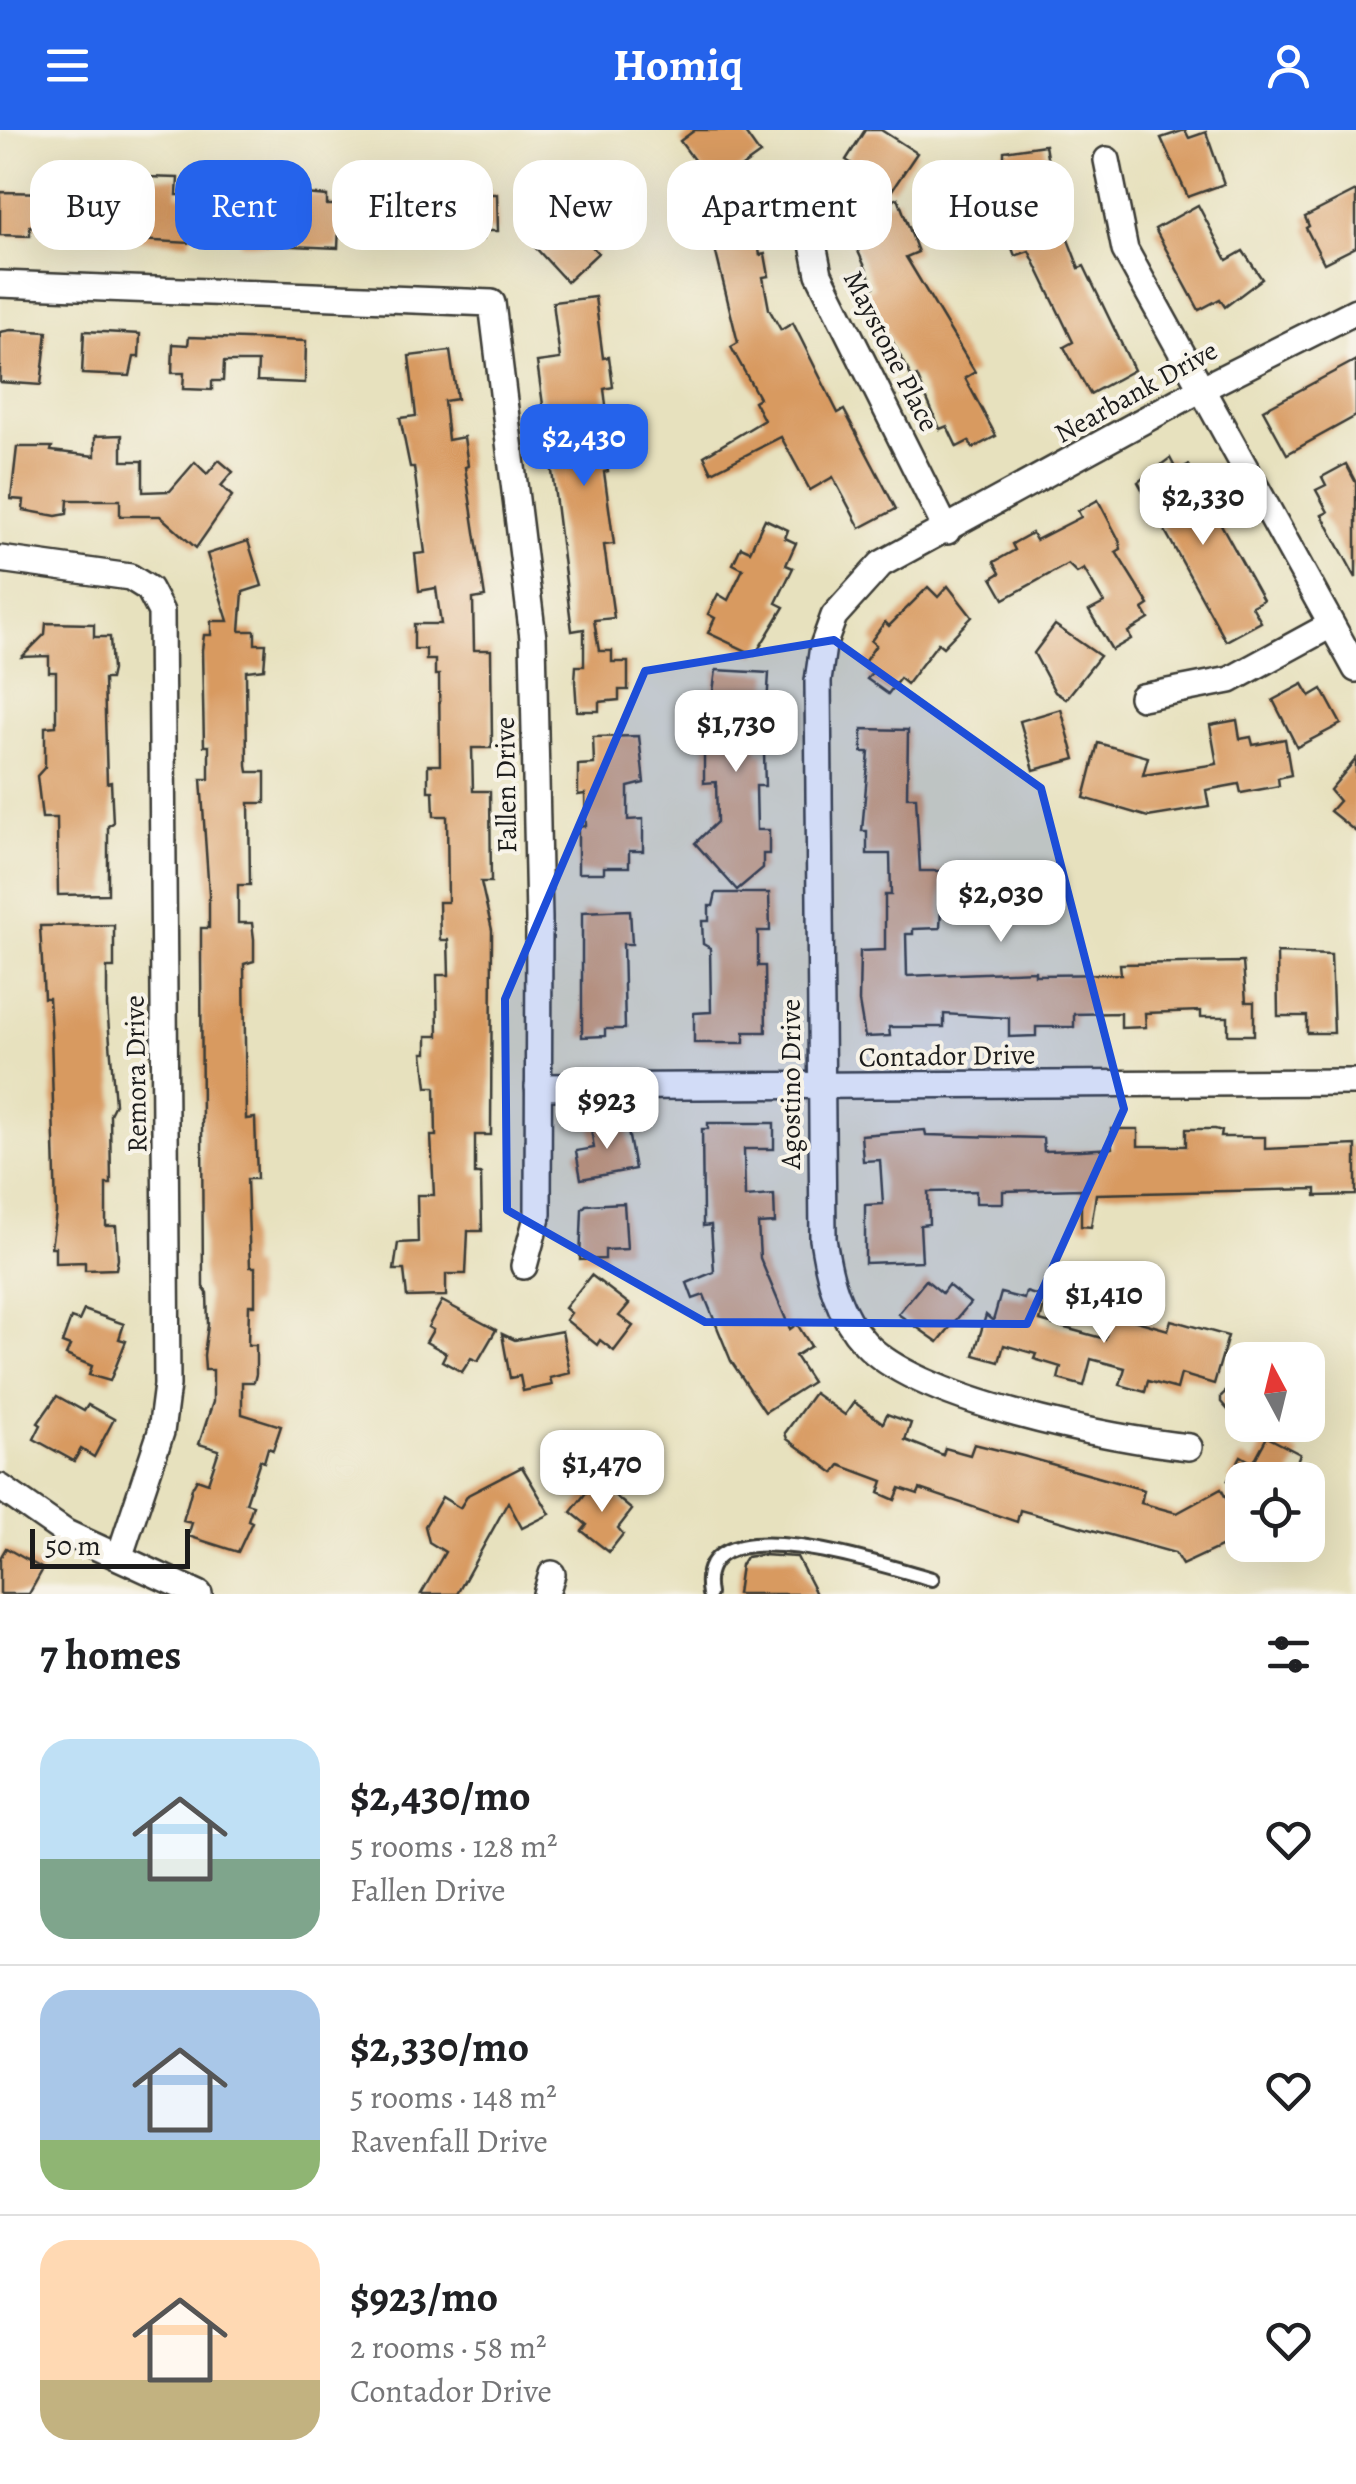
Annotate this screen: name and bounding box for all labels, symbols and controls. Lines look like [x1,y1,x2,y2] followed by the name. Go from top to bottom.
[613,34,743,96] text: Homiq
[40,38,95,93] icon: menu
[1261,38,1316,93] icon: person
[30,160,155,250] chip: Buy
[175,160,312,250] chip: Rent
[332,160,493,250] chip: Filters
[513,160,647,250] chip: New
[667,160,892,250] chip: Apartment
[912,160,1074,250] chip: House
[834,264,948,438] street label: Maystone Place
[1048,332,1224,452] street label: Nearbank Drive
[503,404,665,489] pin: $2,430
[542,414,626,458] text: $2,430
[1122,463,1284,548] pin: $2,330
[1162,473,1244,517] text: $2,330
[655,690,817,775] pin: $1,730
[697,700,775,744] text: $1,730
[486,717,526,853] street label: Fallen Drive
[920,860,1082,945] pin: $2,030
[959,870,1043,914] text: $2,030
[116,995,156,1153] street label: Remora Drive
[772,999,810,1170] street label: Agostino Drive
[858,1035,1036,1077] street label: Contador Drive
[548,1067,666,1152] pin: $923
[578,1077,636,1121] text: $923
[1023,1261,1185,1346] pin: $1,410
[1065,1271,1143,1315] text: $1,410
[1225,1342,1325,1442] north arrow
[1225,1342,1325,1562] map controls
[521,1430,683,1515] pin: $1,470
[562,1440,642,1484] text: $1,470
[1225,1462,1325,1562] button: locate
[30,1524,190,1568] scale bar
[45,1527,101,1565] text: 50 m
[40,1626,181,1683] text: 7 homes
[1261,1627,1316,1682] icon: filters
[350,1767,531,1824] text: $2,430/mo
[120,1779,240,1899] icon: home
[1261,1812,1316,1867] icon: heart
[350,1824,558,1868] text: 5 rooms · 128 m²
[350,1868,506,1912] text: Fallen Drive
[350,2018,529,2075] text: $2,330/mo
[120,2030,240,2150] icon: home
[1261,2063,1316,2118] icon: heart
[350,2075,557,2119] text: 5 rooms · 148 m²
[350,2119,548,2163] text: Ravenfall Drive
[350,2268,498,2325] text: $923/mo
[120,2280,240,2400] icon: home
[1261,2313,1316,2368] icon: heart
[350,2325,547,2369] text: 2 rooms · 58 m²
[350,2369,552,2413] text: Contador Drive

